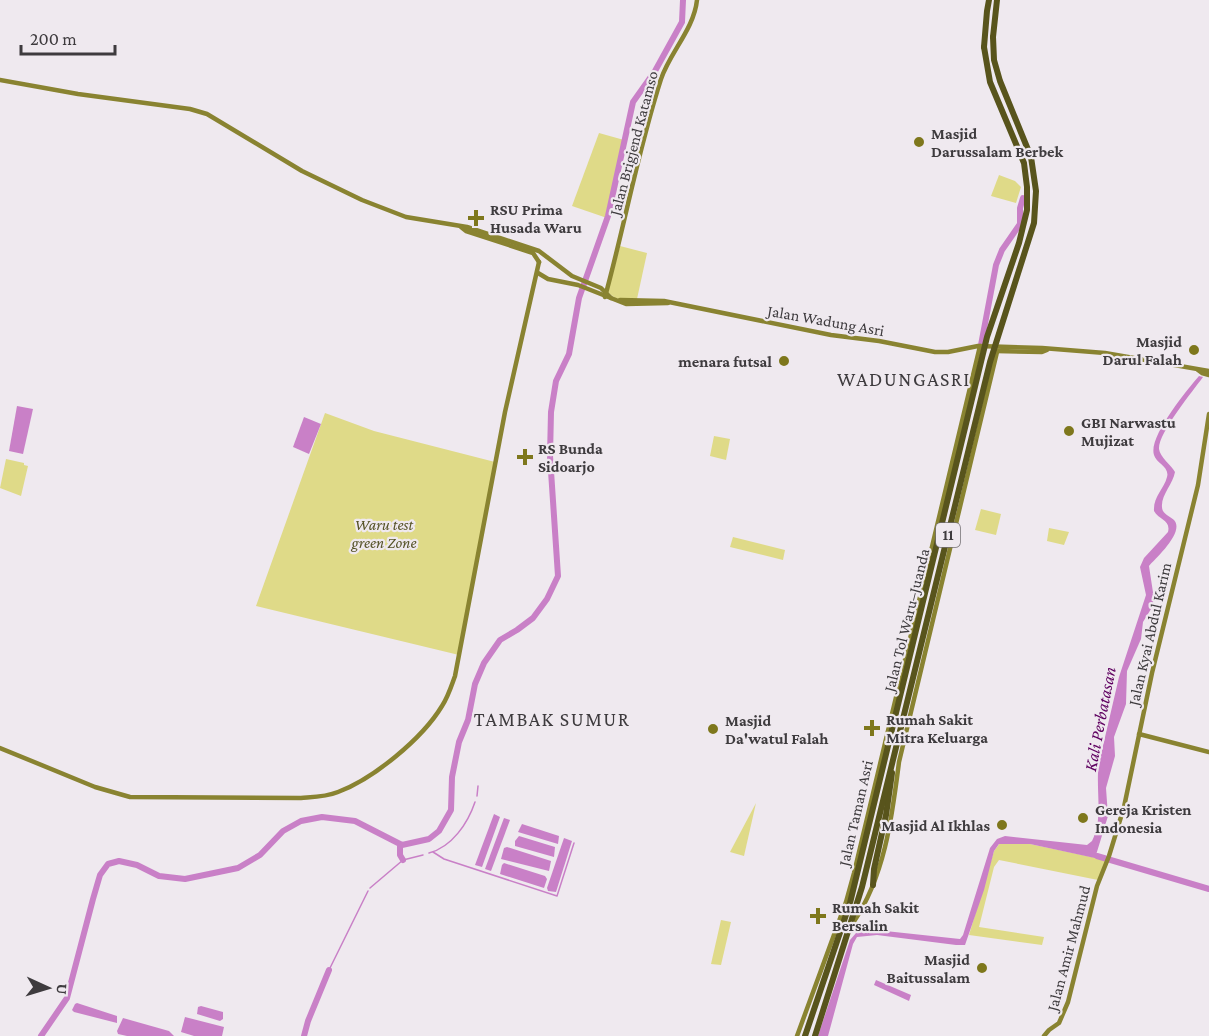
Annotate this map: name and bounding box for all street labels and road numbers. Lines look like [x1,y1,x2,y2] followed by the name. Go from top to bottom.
[605,69,662,219] street label: Jalan Brigjend Katamso
[764,302,886,340] street label: Jalan Wadung Asri
[936,523,960,547] road number: 11
[880,546,934,696] street label: Jalan Tol Waru–Juanda
[1124,561,1175,709] street label: Jalan Kyai Abdul Karim
[835,759,877,870] street label: Jalan Taman Asri
[1043,883,1095,1015] street label: Jalan Amir Mahmud

